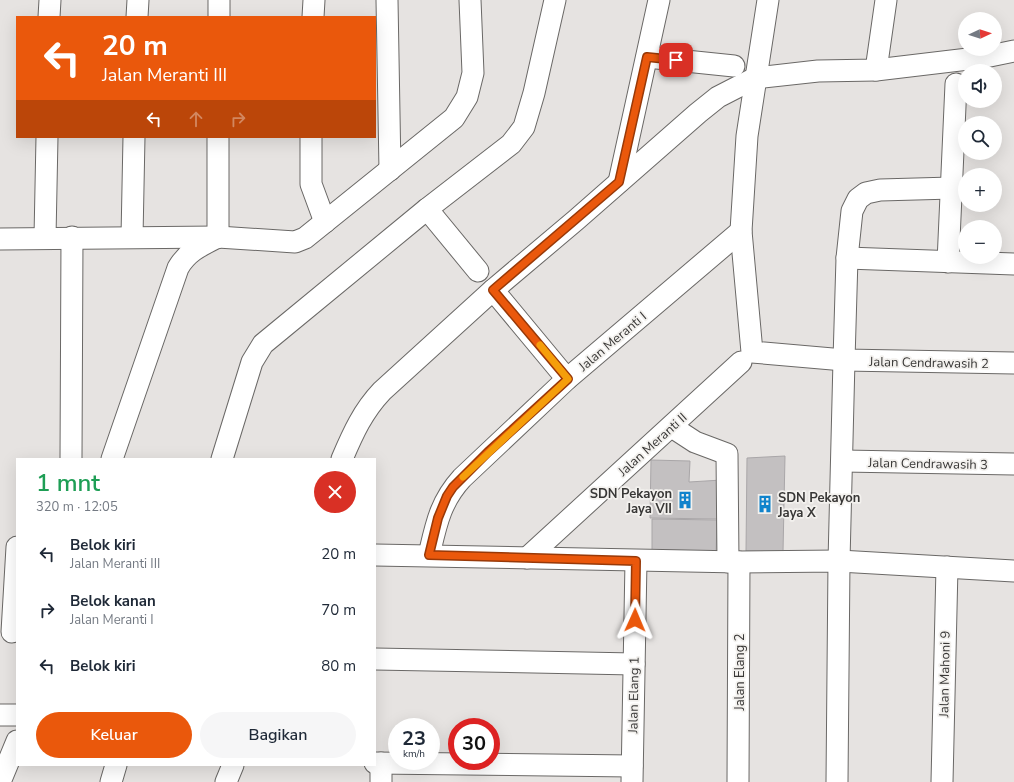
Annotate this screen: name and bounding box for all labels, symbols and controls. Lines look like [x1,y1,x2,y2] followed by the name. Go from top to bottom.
[958,12,1002,56] north arrow
[958,12,1002,264] map controls
[102,27,168,65] text: 20 m
[36,32,88,84] icon: left
[659,43,693,77] pin
[665,49,687,71] icon: arrive
[102,63,227,87] text: Jalan Meranti III
[958,64,1002,108] button: sound
[143,108,165,130] icon: left
[185,108,207,130] icon: ahead
[227,108,249,130] icon: right
[958,116,1002,160] button: search
[958,168,1002,212] button: +
[958,220,1002,264] button: −
[574,308,650,376] street label: Jalan Meranti I
[868,353,989,373] street label: Jalan Cendrawasih 2
[614,409,691,481] street label: Jalan Meranti II
[867,454,988,474] street label: Jalan Cendrawasih 3
[36,467,100,499] text: 1 mnt
[314,471,356,513] button: close
[590,485,672,518] place label: SDN Pekayon Jaya VII
[777,489,860,522] place label: SDN Pekayon Jaya X
[675,490,695,510] building icon: SDN Pekayon Jaya VII
[755,494,775,514] building icon: SDN Pekayon Jaya X
[36,498,118,516] text: 320 m · 12:05
[70,535,135,555] text: Belok kiri
[36,543,58,565] icon: left
[321,544,356,564] text: 20 m
[70,555,160,573] text: Jalan Meranti III
[70,591,156,611] text: Belok kanan
[36,599,58,621] icon: right
[614,599,656,641] position arrow
[321,600,356,620] text: 70 m
[70,611,154,629] text: Jalan Meranti I
[935,630,955,719] street label: Jalan Mahoni 9
[731,633,749,712] street label: Jalan Elang 2
[36,655,58,677] icon: left
[70,656,135,676] text: Belok kiri
[321,656,356,676] text: 80 m
[624,656,644,735] street label: Jalan Elang 1
[36,712,192,758] button: Keluar
[200,712,356,758] button: Bagikan
[448,718,500,770] speed limit sign: 30
[402,725,426,752] text: 23
[403,747,425,761] text: km/h

